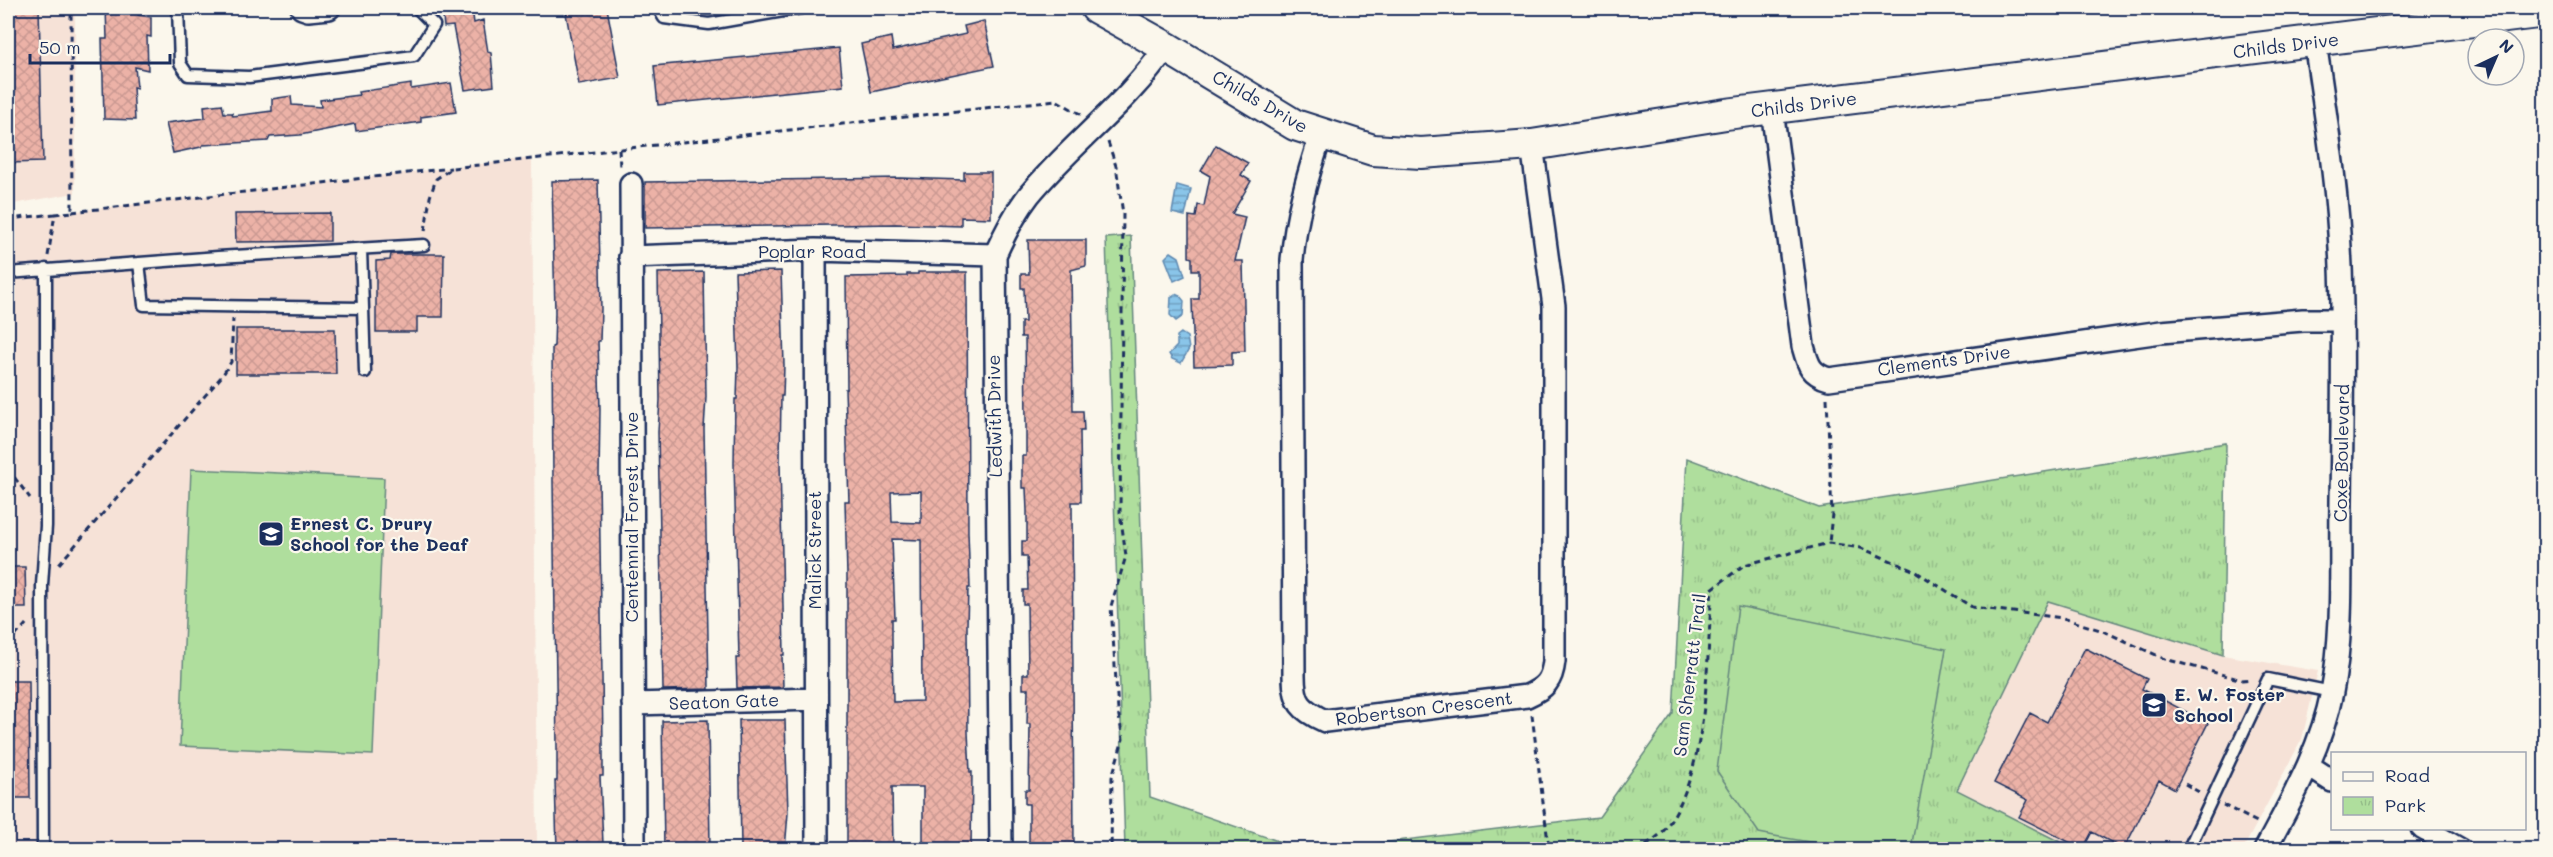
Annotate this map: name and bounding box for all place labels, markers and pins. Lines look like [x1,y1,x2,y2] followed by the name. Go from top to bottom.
[290,511,469,556] place label: Ernest C. Drury School for the Deaf
[256,519,286,549] school or university icon: Ernest C. Drury School for the Deaf
[2174,682,2285,727] place label: E. W. Foster School
[2139,690,2169,720] school or university icon: E. W. Foster School

